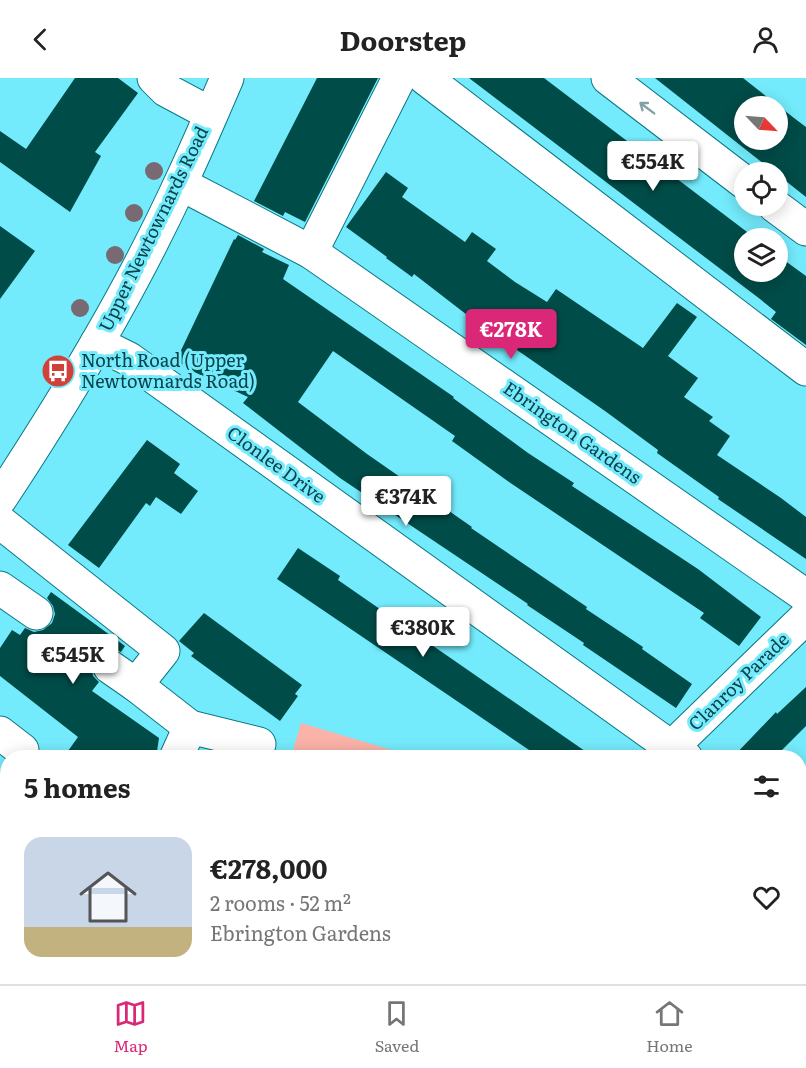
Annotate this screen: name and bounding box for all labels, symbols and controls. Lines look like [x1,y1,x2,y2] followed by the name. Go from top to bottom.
[340,19,466,59] text: Doorstep
[24,23,57,56] icon: back
[749,23,782,56] icon: person
[734,96,788,150] north arrow
[734,96,788,282] map controls
[640,102,656,114] one-way arrow
[91,121,214,336] street label: Upper Newtownards Road
[611,141,695,192] pin: €554K
[621,145,685,175] text: €554K
[734,162,788,216] button: locate
[734,228,788,282] button: layers
[469,309,553,360] pin: €278K
[480,313,542,343] text: €278K
[81,346,255,394] place label: North Road (Upper Newtownards Road)
[40,353,76,389] bus stop icon: North Road (Upper Newtownards Road)
[498,374,647,490] street label: Ebrington Gardens
[222,419,332,509] street label: Clonlee Drive
[364,476,448,527] pin: €374K
[375,480,437,510] text: €374K
[381,607,465,658] pin: €380K
[391,611,455,641] text: €380K
[681,626,794,736] street label: Clanroy Parade
[31,634,115,685] pin: €545K
[41,638,105,668] text: €545K
[24,767,130,806] text: 5 homes
[750,770,783,803] icon: filters
[210,848,328,887] text: €278,000
[72,861,144,933] icon: home
[750,881,783,914] icon: heart
[210,887,351,917] text: 2 rooms · 52 m²
[210,917,391,947] text: Ebrington Gardens
[114,997,148,1057] tab: Map
[375,997,419,1057] tab: Saved
[646,997,692,1057] tab: Home

